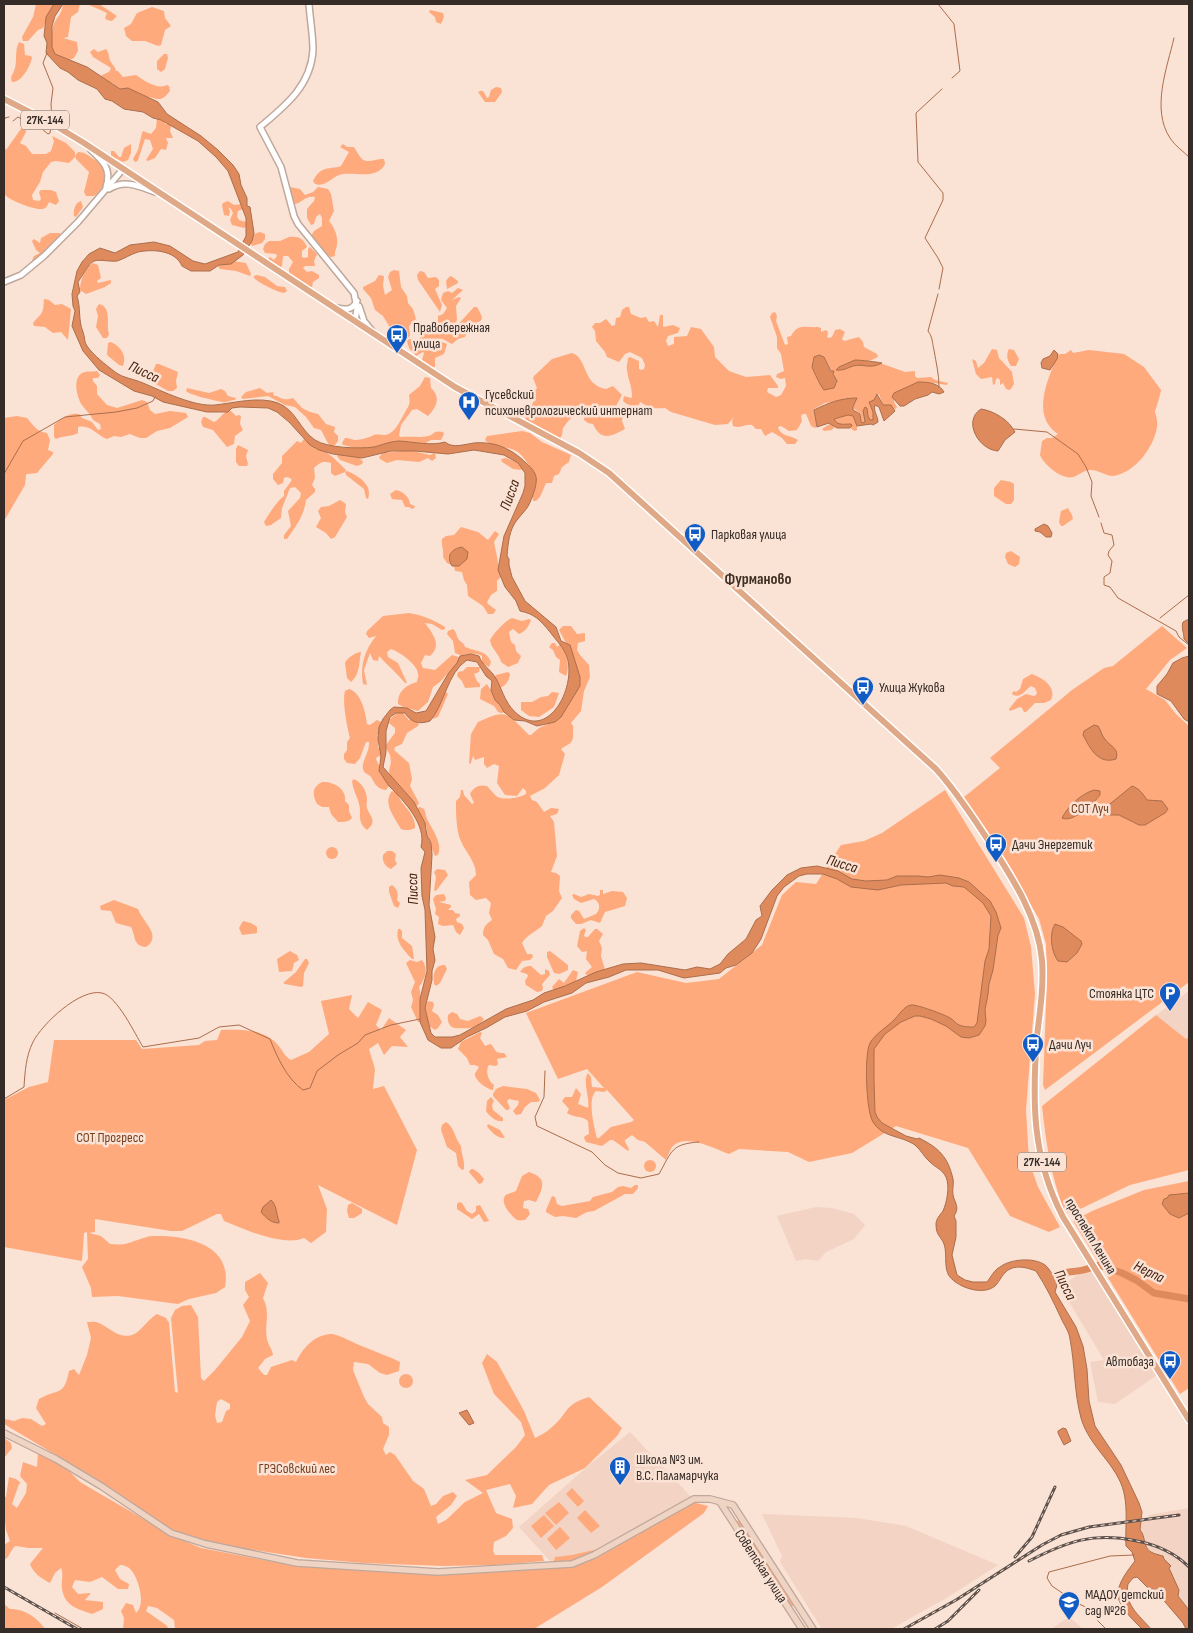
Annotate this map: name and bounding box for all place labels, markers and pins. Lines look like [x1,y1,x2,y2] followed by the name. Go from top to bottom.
[413,319,490,352] place label: Правобережная улица
[385,323,409,354] bus stop icon: Правобережная улица
[485,386,652,419] place label: Гусевский психоневрологический интернат
[457,390,481,421] hospital icon: Гусевский психоневрологический интернат
[683,522,707,553] bus stop icon: Парковая улица
[711,526,786,543] place label: Парковая улица
[851,675,875,706] bus stop icon: Улица Жукова
[879,679,945,696] place label: Улица Жукова
[984,832,1008,863] bus stop icon: Дачи Энергетик
[1012,836,1093,853] place label: Дачи Энергетик
[1158,981,1182,1012] parking icon: Стоянка ЦТС
[1089,985,1154,1002] place label: Стоянка ЦТС
[1021,1032,1045,1063] bus stop icon: Дачи Луч
[1049,1036,1091,1053] place label: Дачи Луч
[1158,1349,1182,1380] bus stop icon: Автобаза
[1105,1353,1154,1370] place label: Автобаза
[636,1451,719,1484] place label: Школа №3 им. В.С. Паламарчука
[608,1455,632,1486] building icon: Школа №3 им. В.С. Паламарчука
[1085,1586,1164,1619] place label: МАДОУ детский сад №26
[1057,1590,1081,1621] school or university icon: МАДОУ детский сад №26

